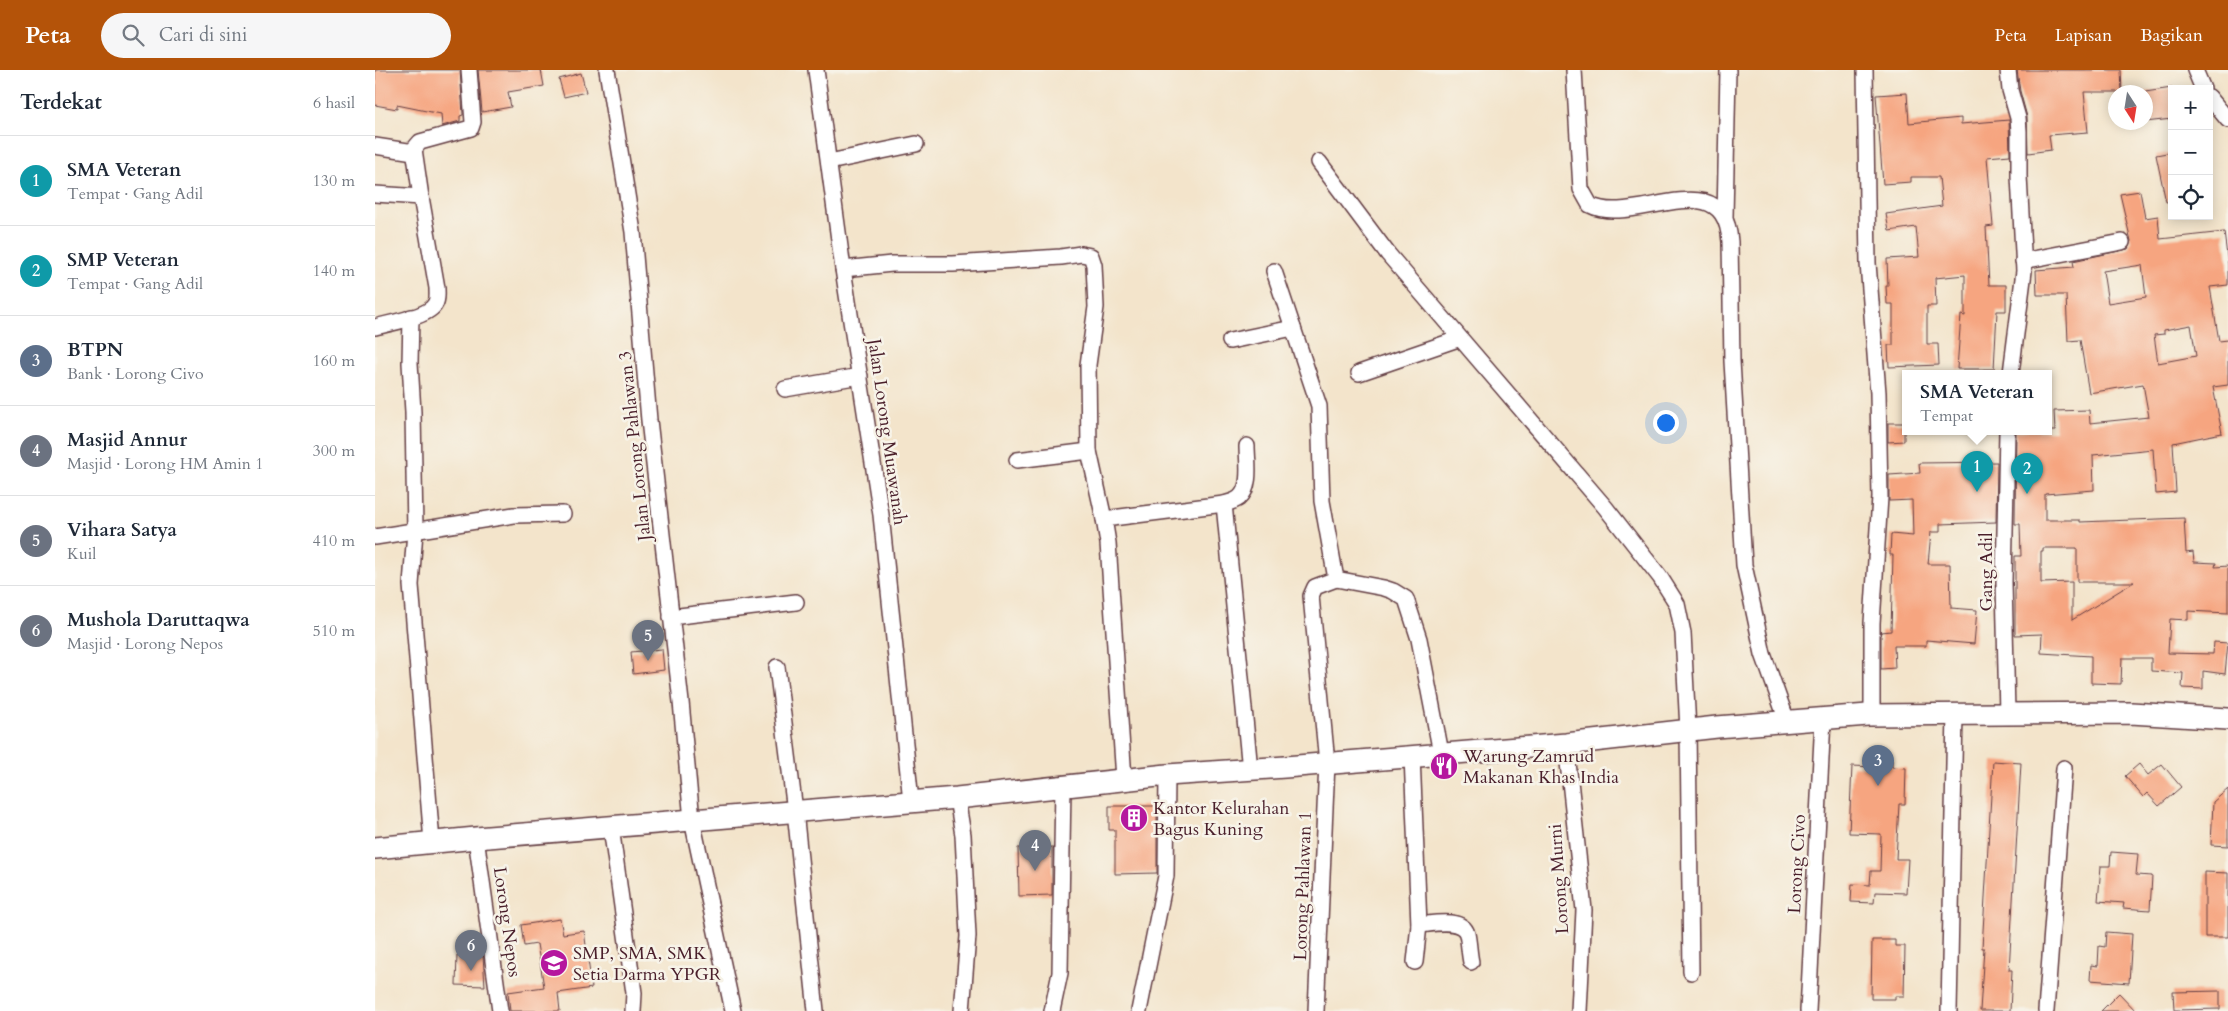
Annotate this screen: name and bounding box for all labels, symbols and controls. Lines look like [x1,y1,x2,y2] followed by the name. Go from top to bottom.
[101,13,451,58] search box
[25,19,71,52] text: Peta
[119,21,147,49] icon: search
[159,22,247,48] text: Cari di sini
[1995,23,2027,48] text: Peta
[2055,23,2112,48] text: Lapisan
[2140,23,2203,48] text: Bagikan
[2108,85,2153,130] north arrow
[2168,85,2213,220] map controls
[2168,85,2213,130] button: +
[20,88,102,117] text: Terdekat
[313,92,355,114] text: 6 hasil
[2168,130,2213,175] button: −
[67,157,181,183] text: SMA Veteran
[32,170,40,192] text: 1
[313,170,355,192] text: 130 m
[2168,175,2213,220] button: locate
[67,183,203,205] text: Tempat · Gang Adil
[67,247,179,273] text: SMP Veteran
[32,260,40,282] text: 2
[313,260,355,282] text: 140 m
[67,273,203,295] text: Tempat · Gang Adil
[861,334,912,527] street label: Jalan Lorong Muawanah
[67,337,123,363] text: BTPN
[32,350,40,372] text: 3
[313,350,355,372] text: 160 m
[613,350,658,545] street label: Jalan Lorong Pahlawan 3
[67,363,204,385] text: Bank · Lorong Civo
[1902,370,2052,435] popup
[1920,379,2034,405] text: SMA Veteran
[1920,405,1973,427] text: Tempat
[1653,410,1679,436] your location
[67,427,187,453] text: Masjid Annur
[32,440,40,462] text: 4
[313,440,355,462] text: 300 m
[1961,451,1993,492] pin: 1
[67,453,263,475] text: Masjid · Lorong HM Amin 1
[2011,453,2043,494] pin: 2
[67,517,177,543] text: Vihara Satya
[32,530,40,552] text: 5
[313,530,355,552] text: 410 m
[1974,532,1999,612] street label: Gang Adil
[67,543,96,565] text: Kuil
[67,607,250,633] text: Mushola Daruttaqwa
[32,620,40,642] text: 6
[313,620,355,642] text: 510 m
[632,620,664,661] pin: 5
[67,633,223,655] text: Masjid · Lorong Nepos
[1462,744,1619,790] place label: Warung Zamrud Makanan Khas India
[1862,745,1894,786] pin: 3
[1429,751,1459,781] restaurant icon: Warung Zamrud Makanan Khas India
[1153,796,1290,842] place label: Kantor Kelurahan Bagus Kuning
[1119,803,1149,833] building icon: Kantor Kelurahan Bagus Kuning
[1288,811,1318,961] street label: Lorong Pahlawan 1
[1782,813,1812,914] street label: Lorong Civo
[1543,823,1575,935] street label: Lorong Murni
[1019,830,1051,871] pin: 4
[487,865,527,979] street label: Lorong Nepos
[455,930,487,971] pin: 6
[573,941,722,987] place label: SMP, SMA, SMK Setia Darma YPGR
[539,948,569,978] school or university icon: SMP, SMA, SMK Setia Darma YPGR

